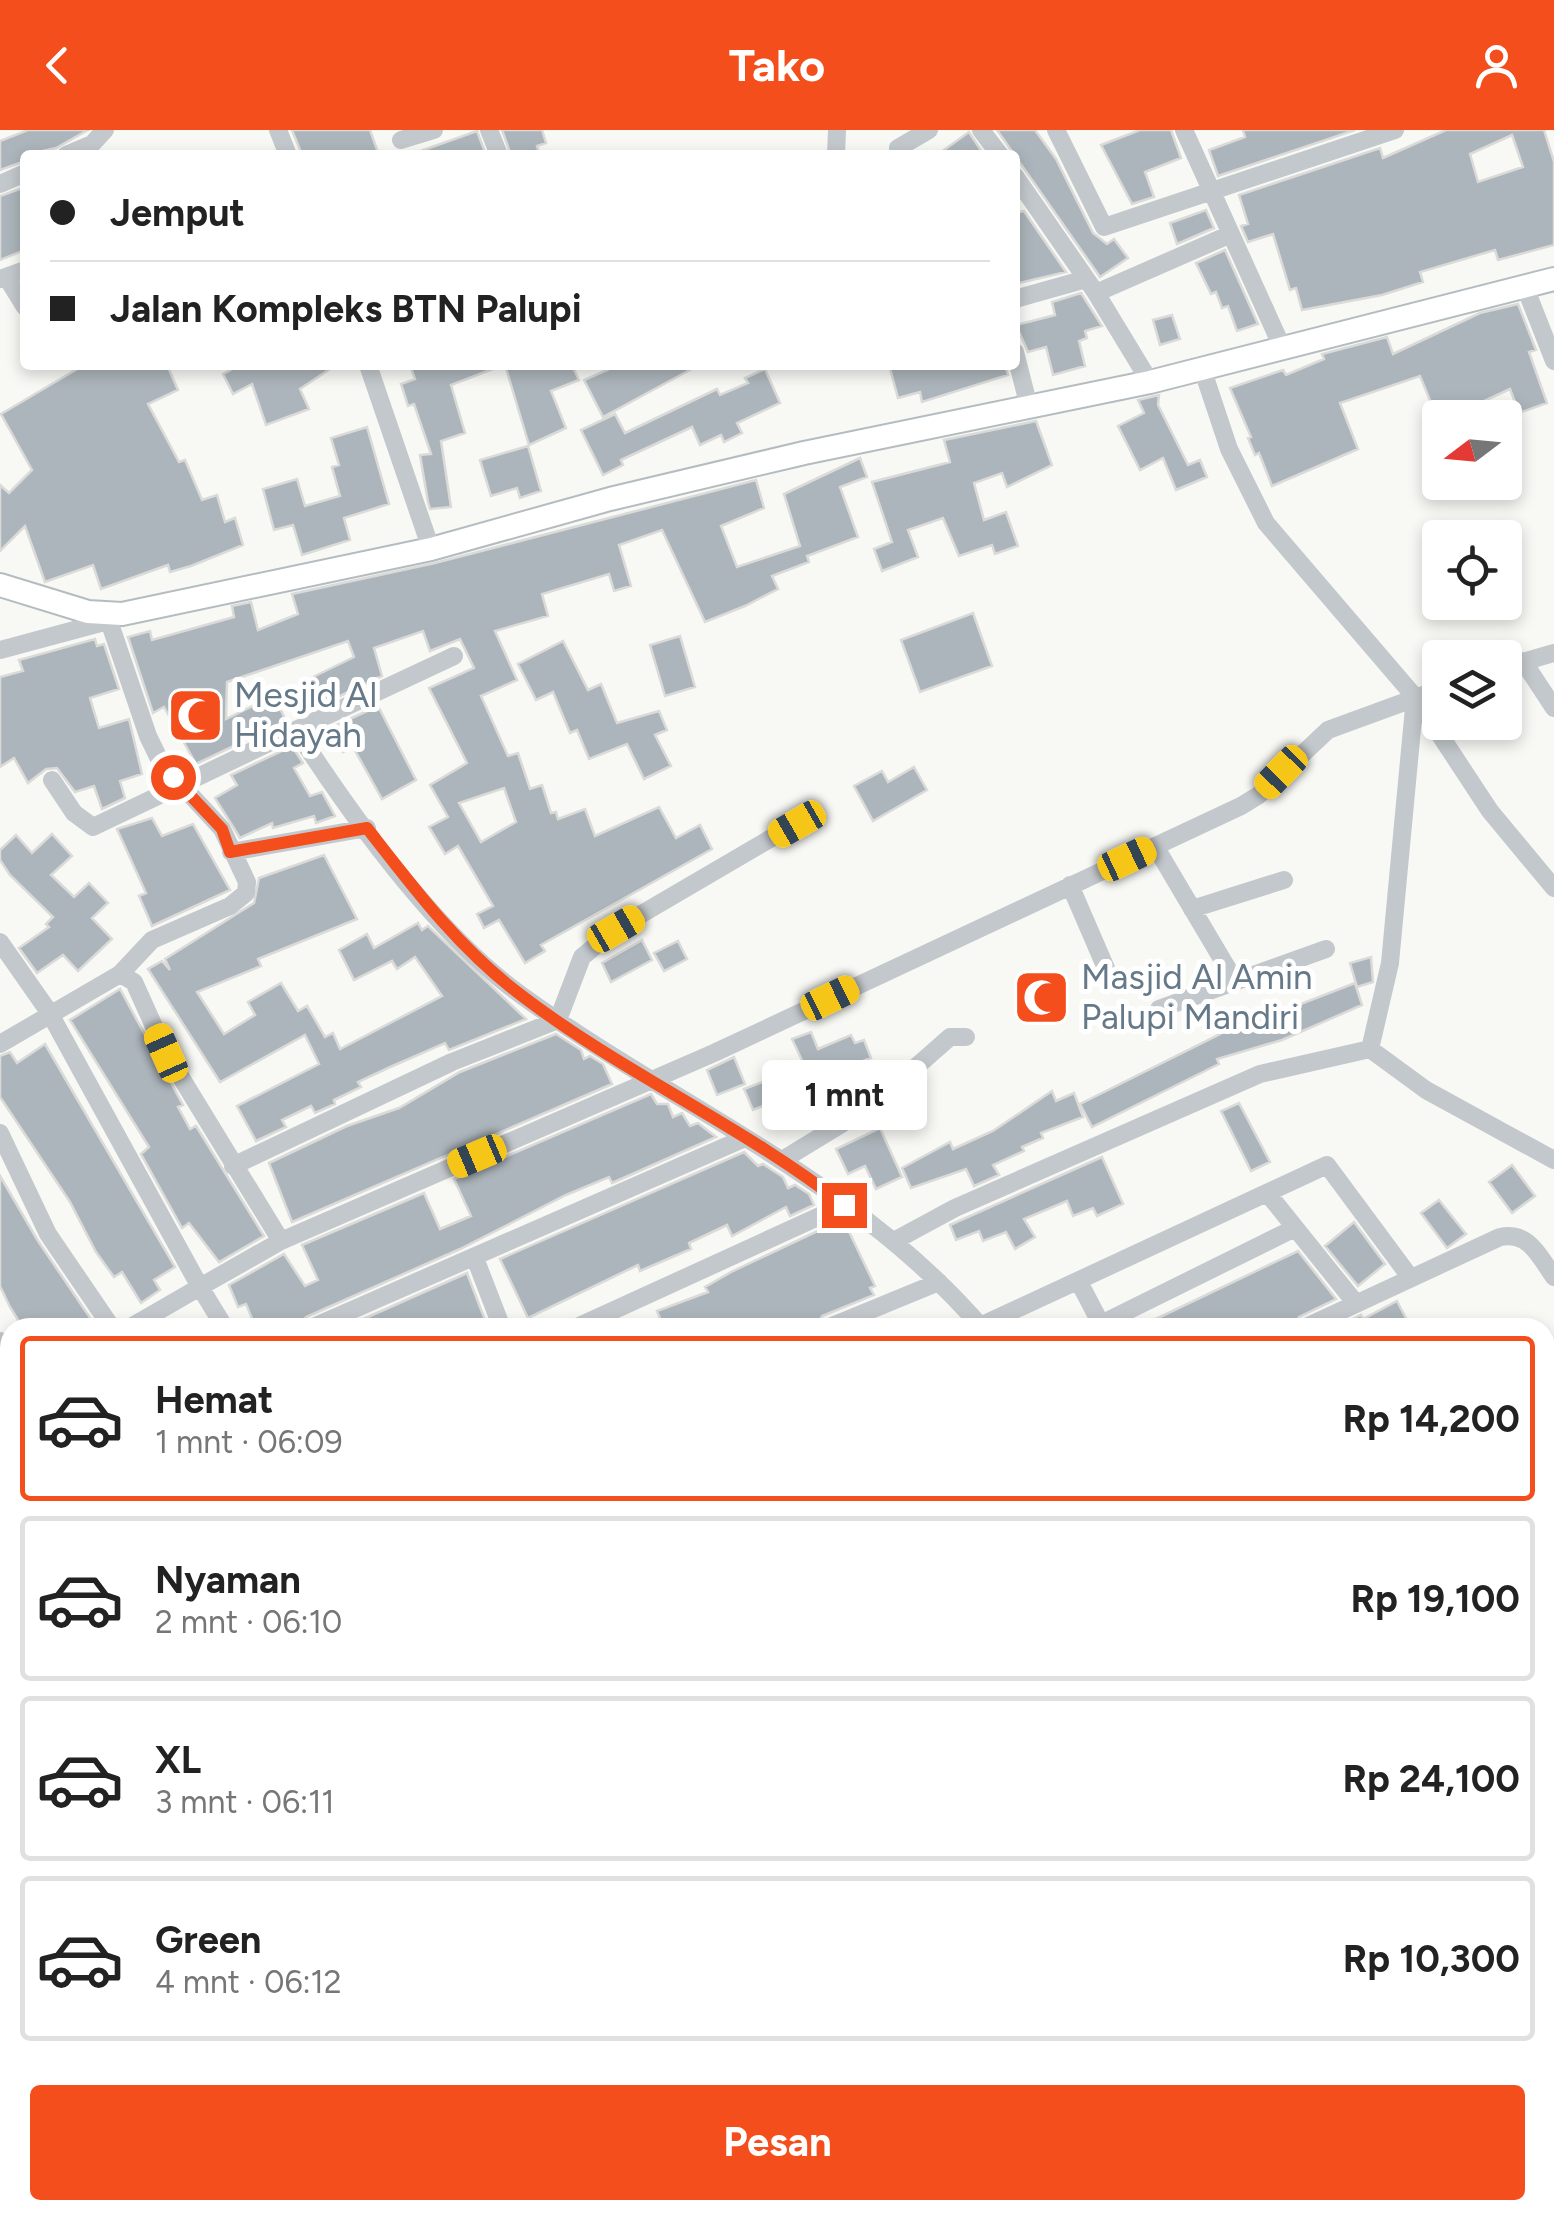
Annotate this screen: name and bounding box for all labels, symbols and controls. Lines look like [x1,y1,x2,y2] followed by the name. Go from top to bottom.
[30,38,85,93] icon: back
[729,38,825,92] text: Tako
[1469,38,1524,93] icon: person
[110,190,245,236] text: Jemput
[110,286,582,332] text: Jalan Kompleks BTN Palupi
[1422,400,1522,500] north arrow
[1422,400,1522,740] map controls
[1422,520,1522,620] button: locate
[1422,640,1522,740] button: layers
[234,674,377,756] place label: Mesjid Al Hidayah
[165,685,225,745] mosque icon: Mesjid Al Hidayah
[1249,740,1313,804] car
[151,755,196,800] route start
[764,796,830,852] car
[1093,833,1161,885] car
[583,901,649,957] car
[1081,956,1313,1038] place label: Masjid Al Amin Palupi Mandiri
[1012,967,1072,1027] mosque icon: Masjid Al Amin Palupi Mandiri
[796,971,864,1025] car
[140,1019,192,1087] car
[762,1060,926,1130] callout: 1 mnt
[804,1076,885,1114] text: 1 mnt
[444,1130,510,1182] car
[822,1183,867,1228] route end
[35,1374,125,1464] icon: car
[155,1377,273,1423] text: Hemat
[1343,1396,1520,1442] text: Rp 14,200
[155,1423,343,1461] text: 1 mnt · 06:09
[35,1554,125,1644] icon: car
[155,1557,301,1603] text: Nyaman
[1350,1576,1520,1622] text: Rp 19,100
[155,1603,342,1641] text: 2 mnt · 06:10
[35,1734,125,1824] icon: car
[155,1737,201,1783] text: XL
[1343,1756,1520,1802] text: Rp 24,100
[155,1783,335,1821] text: 3 mnt · 06:11
[35,1914,125,2004] icon: car
[155,1917,261,1963] text: Green
[1343,1936,1520,1982] text: Rp 10,300
[155,1963,342,2001] text: 4 mnt · 06:12
[30,2085,1525,2200] button: Pesan

